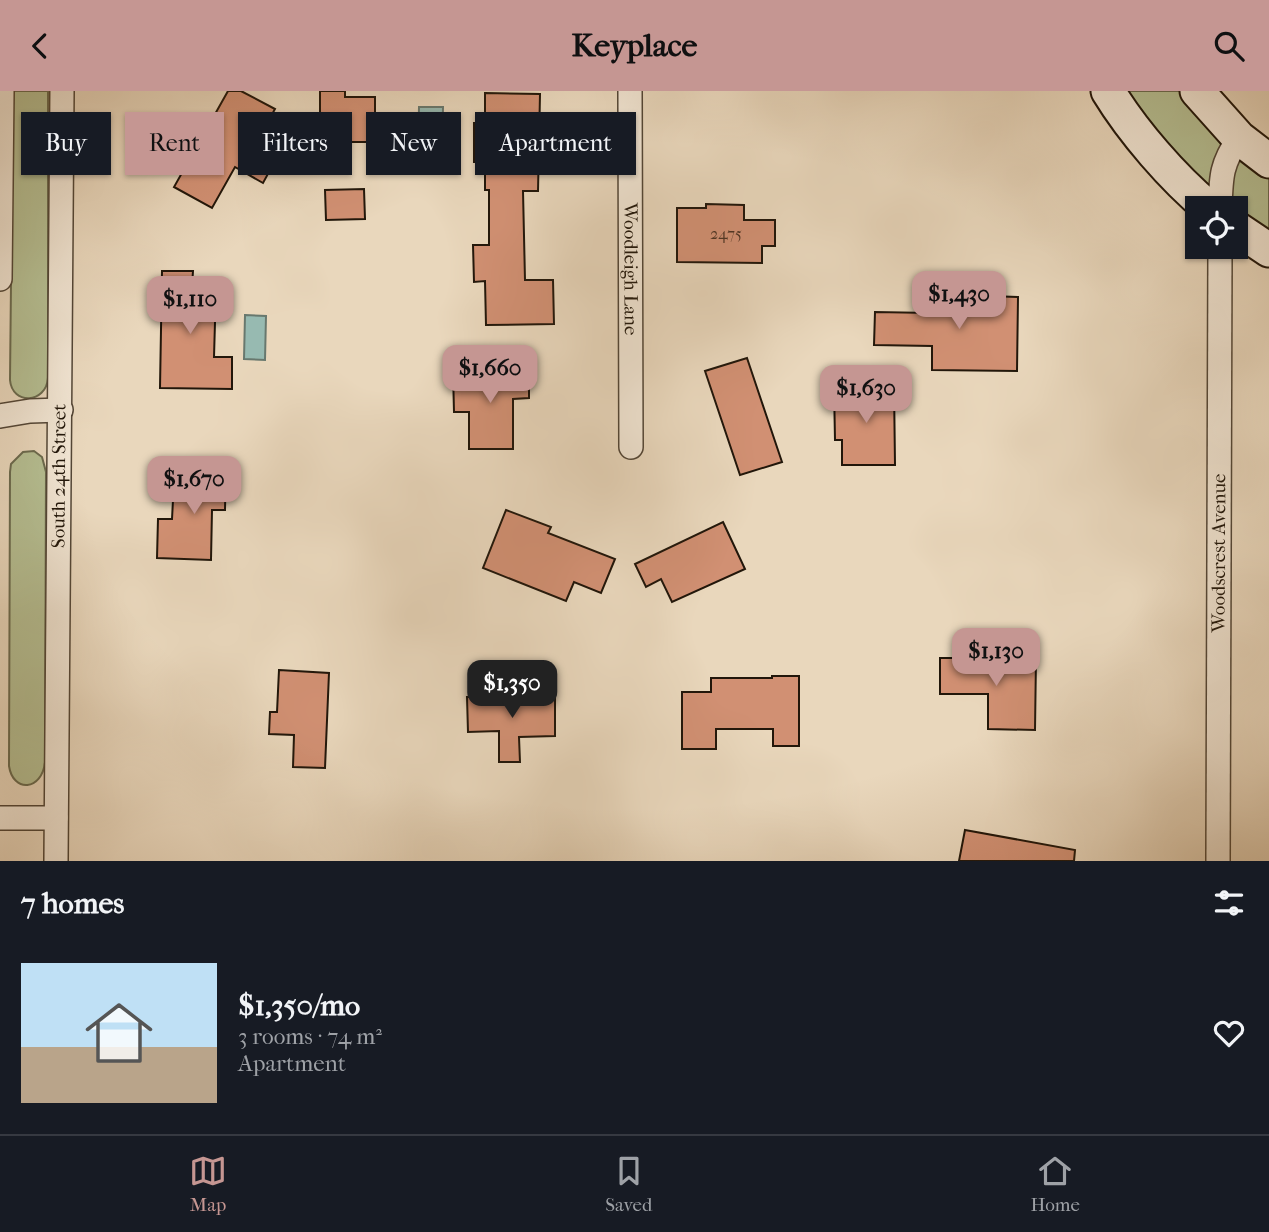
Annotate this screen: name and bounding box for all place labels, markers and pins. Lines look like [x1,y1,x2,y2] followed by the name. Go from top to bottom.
[902,271,1016,331] pin: $1,430
[133,277,247,336] pin: $1,110
[433,345,547,405] pin: $1,660
[809,365,923,425] pin: $1,630
[137,457,251,516] pin: $1,670
[939,629,1053,688] pin: $1,130
[455,661,569,720] pin: $1,350

